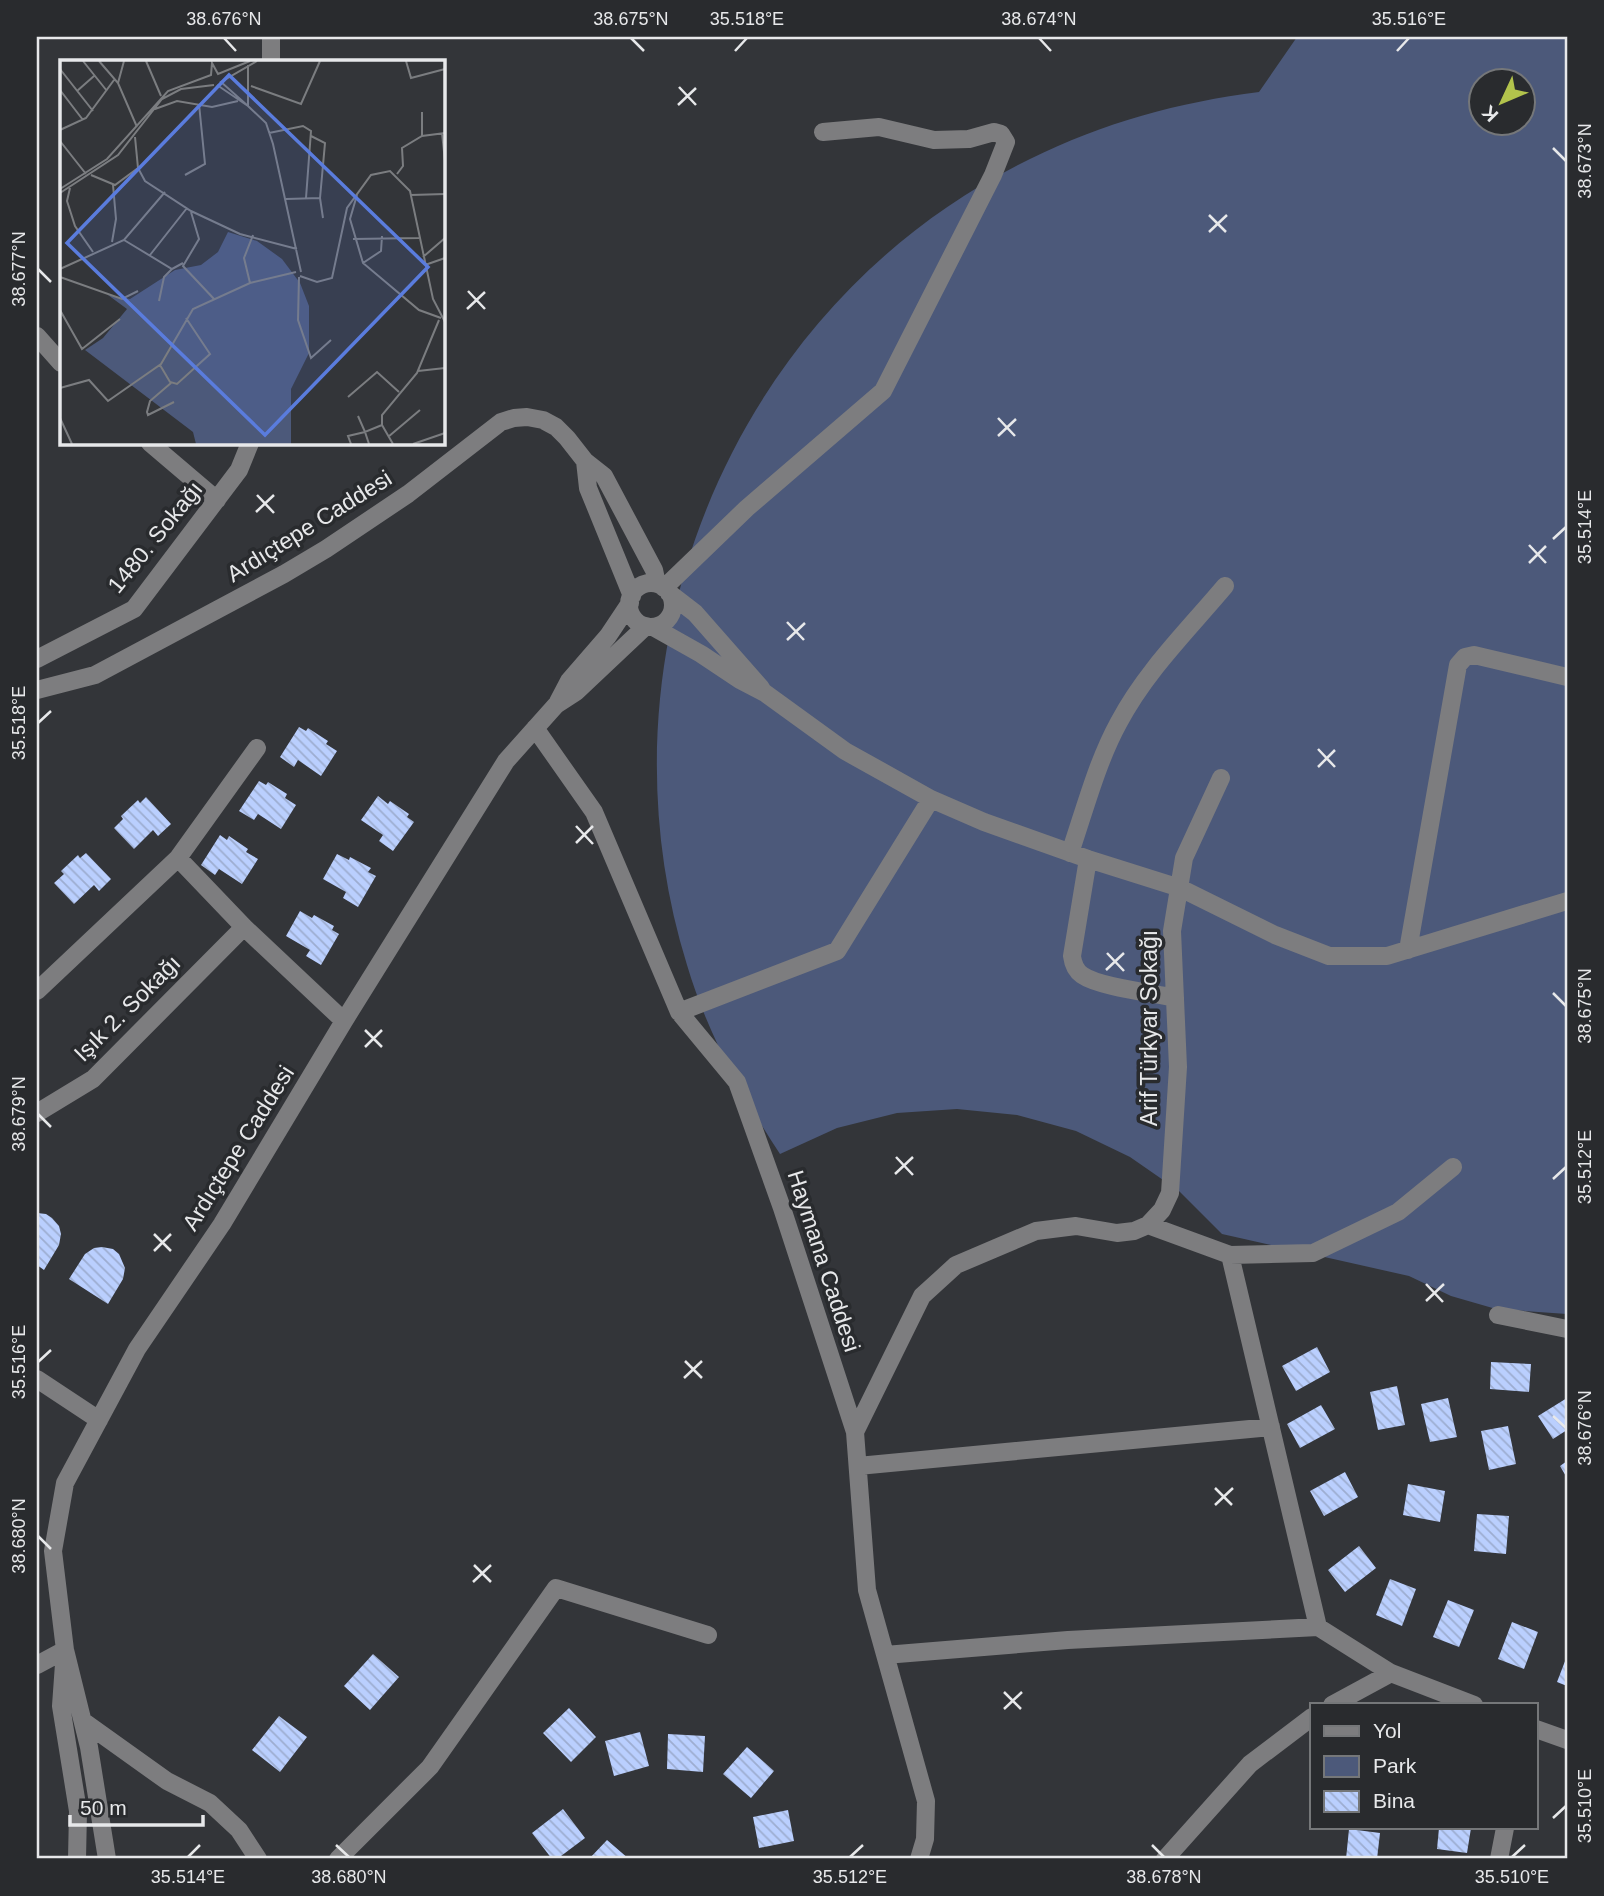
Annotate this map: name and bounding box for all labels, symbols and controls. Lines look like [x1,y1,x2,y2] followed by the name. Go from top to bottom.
[186,9,262,29] text: 38.676°N
[593,9,669,29] text: 38.675°N
[710,9,784,29] text: 35.518°E
[1001,9,1077,29] text: 38.674°N
[1372,9,1446,29] text: 35.516°E
[60,60,444,444] inset map
[1468,66,1538,136] north arrow
[1478,101,1502,126] text: K
[1575,123,1595,199] text: 38.673°N
[9,231,29,307] text: 38.677°N
[222,465,396,587] street label: Ardıçtepe Caddesi
[102,476,208,598] street label: 1480. Sokağı
[1575,490,1595,564] text: 35.514°E
[9,686,29,760] text: 35.518°E
[1136,930,1162,1126] street label: Arif Türkyar Sokağı
[69,950,185,1066] street label: Işık 2. Sokağı
[1575,968,1595,1044] text: 38.675°N
[177,1061,299,1235] street label: Ardıçtepe Caddesi
[9,1076,29,1152] text: 38.679°N
[1575,1130,1595,1204] text: 35.512°E
[782,1167,866,1355] street label: Haymana Caddesi
[9,1325,29,1399] text: 35.516°E
[1575,1390,1595,1466] text: 38.676°N
[9,1498,29,1574] text: 38.680°N
[1310,1703,1538,1829] legend
[1373,1719,1401,1742] text: Yol
[1373,1754,1417,1777] text: Park
[1575,1769,1595,1843] text: 35.510°E
[70,1784,203,1828] scale bar
[1373,1789,1415,1812] text: Bina
[80,1796,127,1819] text: 50 m
[151,1867,225,1887] text: 35.514°E
[311,1867,387,1887] text: 38.680°N
[813,1867,887,1887] text: 35.512°E
[1126,1867,1202,1887] text: 38.678°N
[1475,1867,1549,1887] text: 35.510°E

